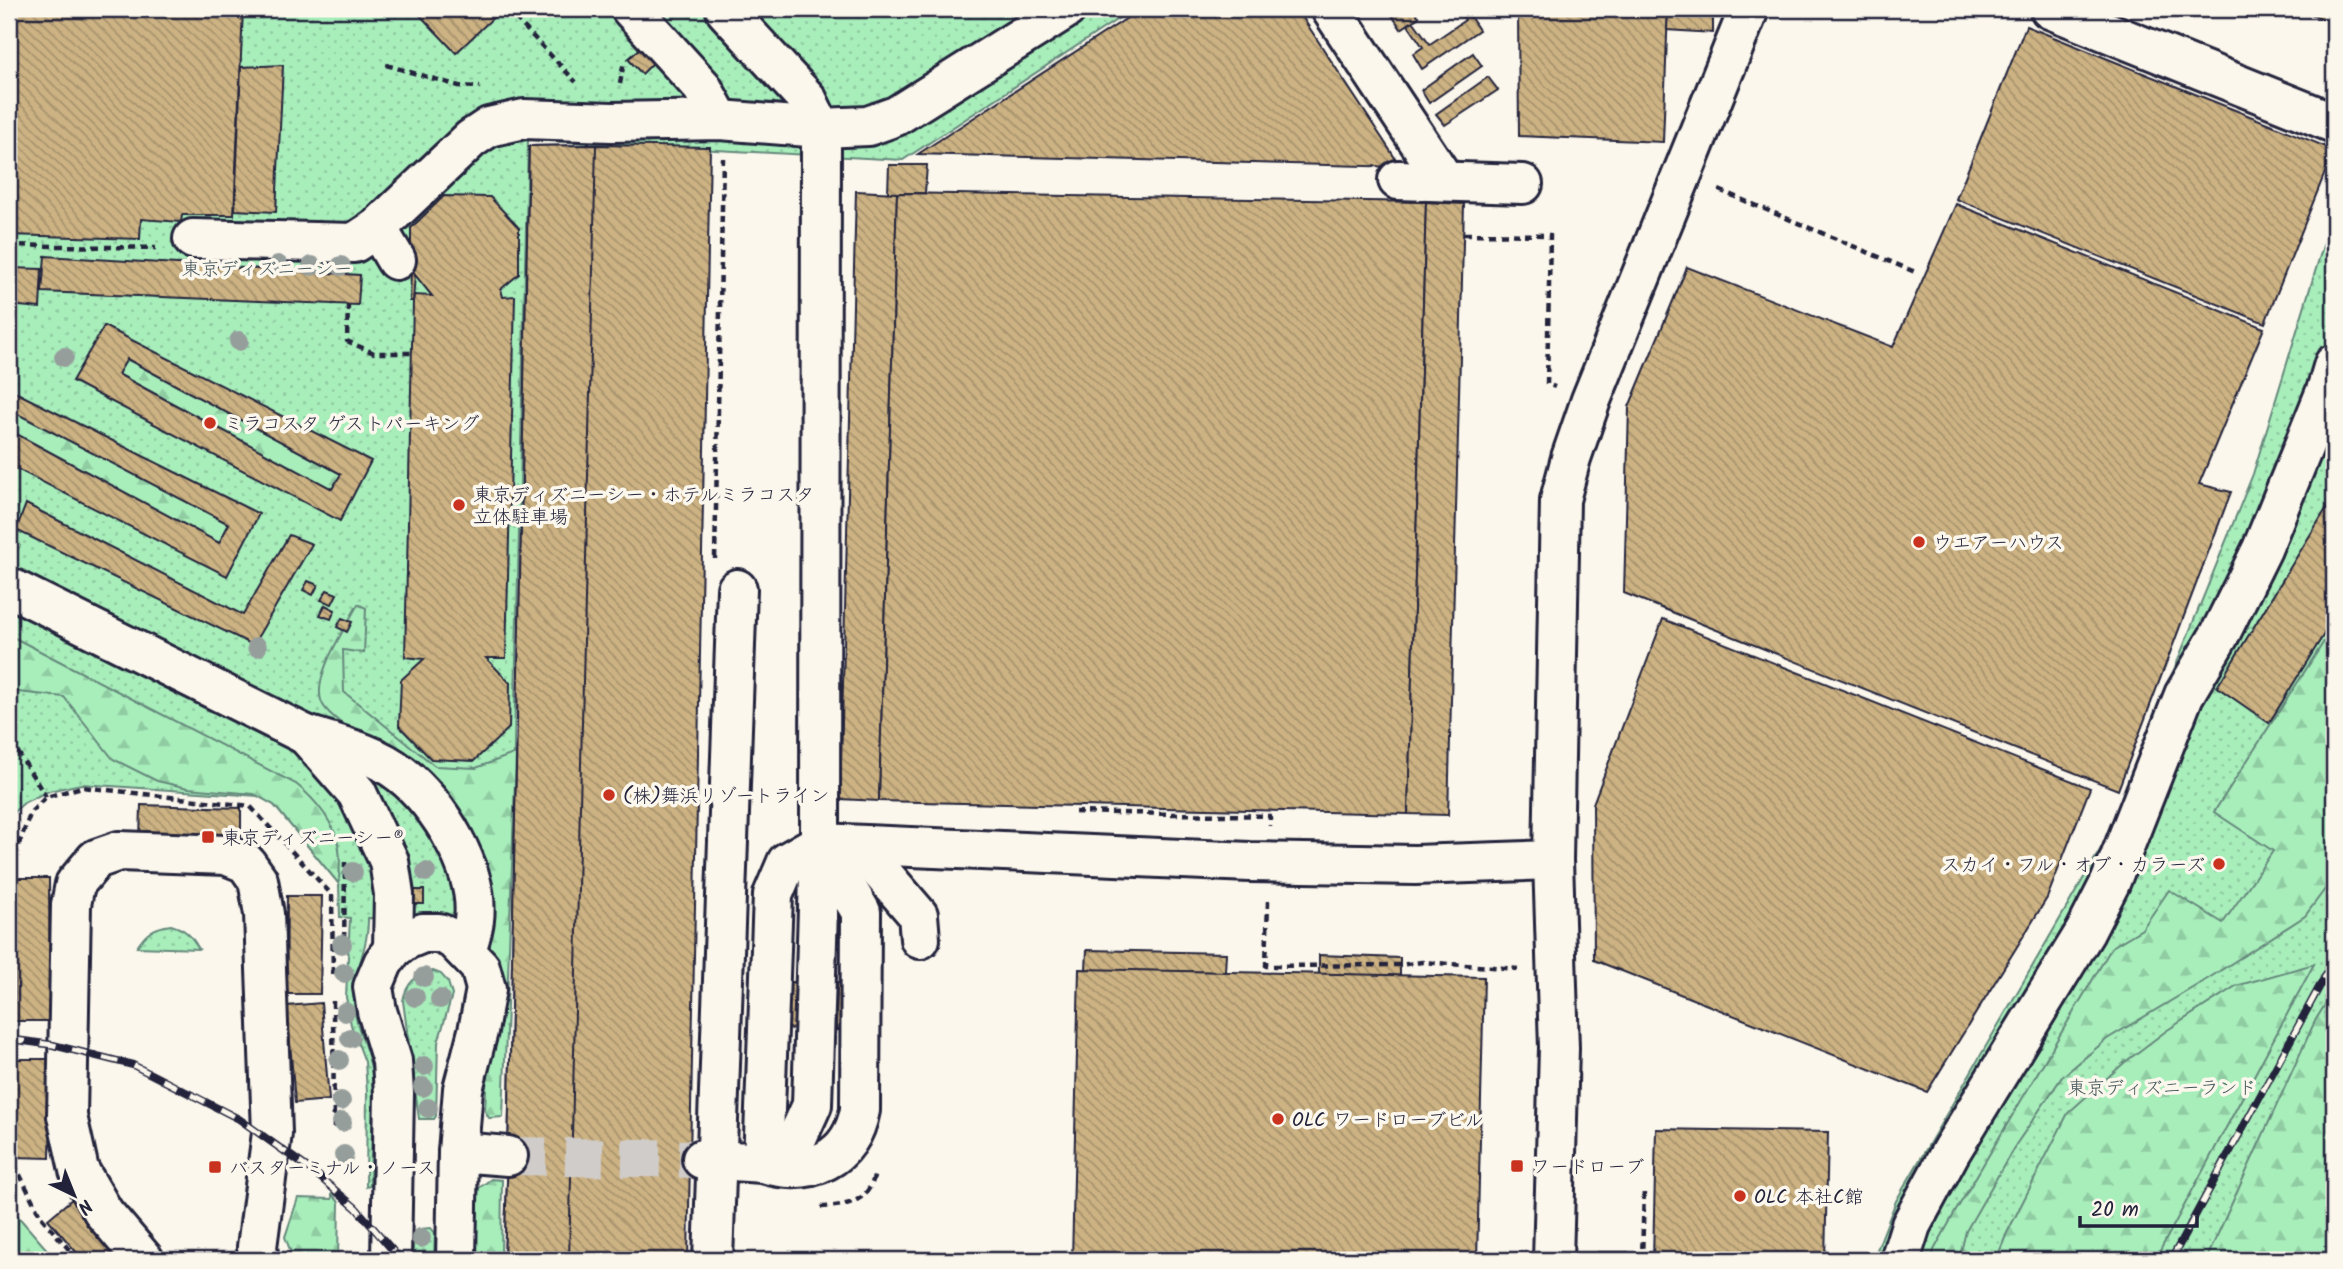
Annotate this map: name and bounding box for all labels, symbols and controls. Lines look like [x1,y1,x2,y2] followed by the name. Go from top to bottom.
[181,255,353,285] park label: 東京ディズニーシー
[224,410,479,440] place label: ミラコスタ ゲストパーキング
[202,415,218,431] marker: ミラコスタ ゲストパーキング
[473,481,815,533] place label: 東京ディズニーシー・ホテルミラコスタ 立体駐車場
[451,497,467,513] marker: 東京ディズニーシー・ホテルミラコスタ 立体駐車場
[1933,529,2064,559] place label: ウエアーハウス
[1911,534,1927,550] marker: ウエアーハウス
[623,782,830,812] place label: (株)舞浜リゾートライン
[601,787,617,803] marker: (株)舞浜リゾートライン
[222,824,404,854] place label: 東京ディズニーシー®
[200,829,216,845] marker: 東京ディズニーシー®
[1941,851,2205,881] place label: スカイ・フル・オブ・カラーズ
[2211,856,2227,872] marker: スカイ・フル・オブ・カラーズ
[2067,1074,2257,1104] park label: 東京ディズニーランド
[1292,1106,1484,1136] place label: OLC ワードローブビル
[1270,1111,1286,1127] marker: OLC ワードローブビル
[1531,1153,1644,1183] place label: ワードローブ
[229,1154,436,1184] place label: バスターミナル・ノース
[1509,1158,1525,1174] marker: ワードローブ
[207,1159,223,1175] marker: バスターミナル・ノース
[38,1160,108,1230] north arrow
[1754,1183,1863,1213] place label: OLC 本社C館
[2080,1185,2198,1229] scale bar
[1732,1188,1748,1204] marker: OLC 本社C館
[70,1191,99,1221] text: N
[2091,1194,2139,1227] text: 20 m

